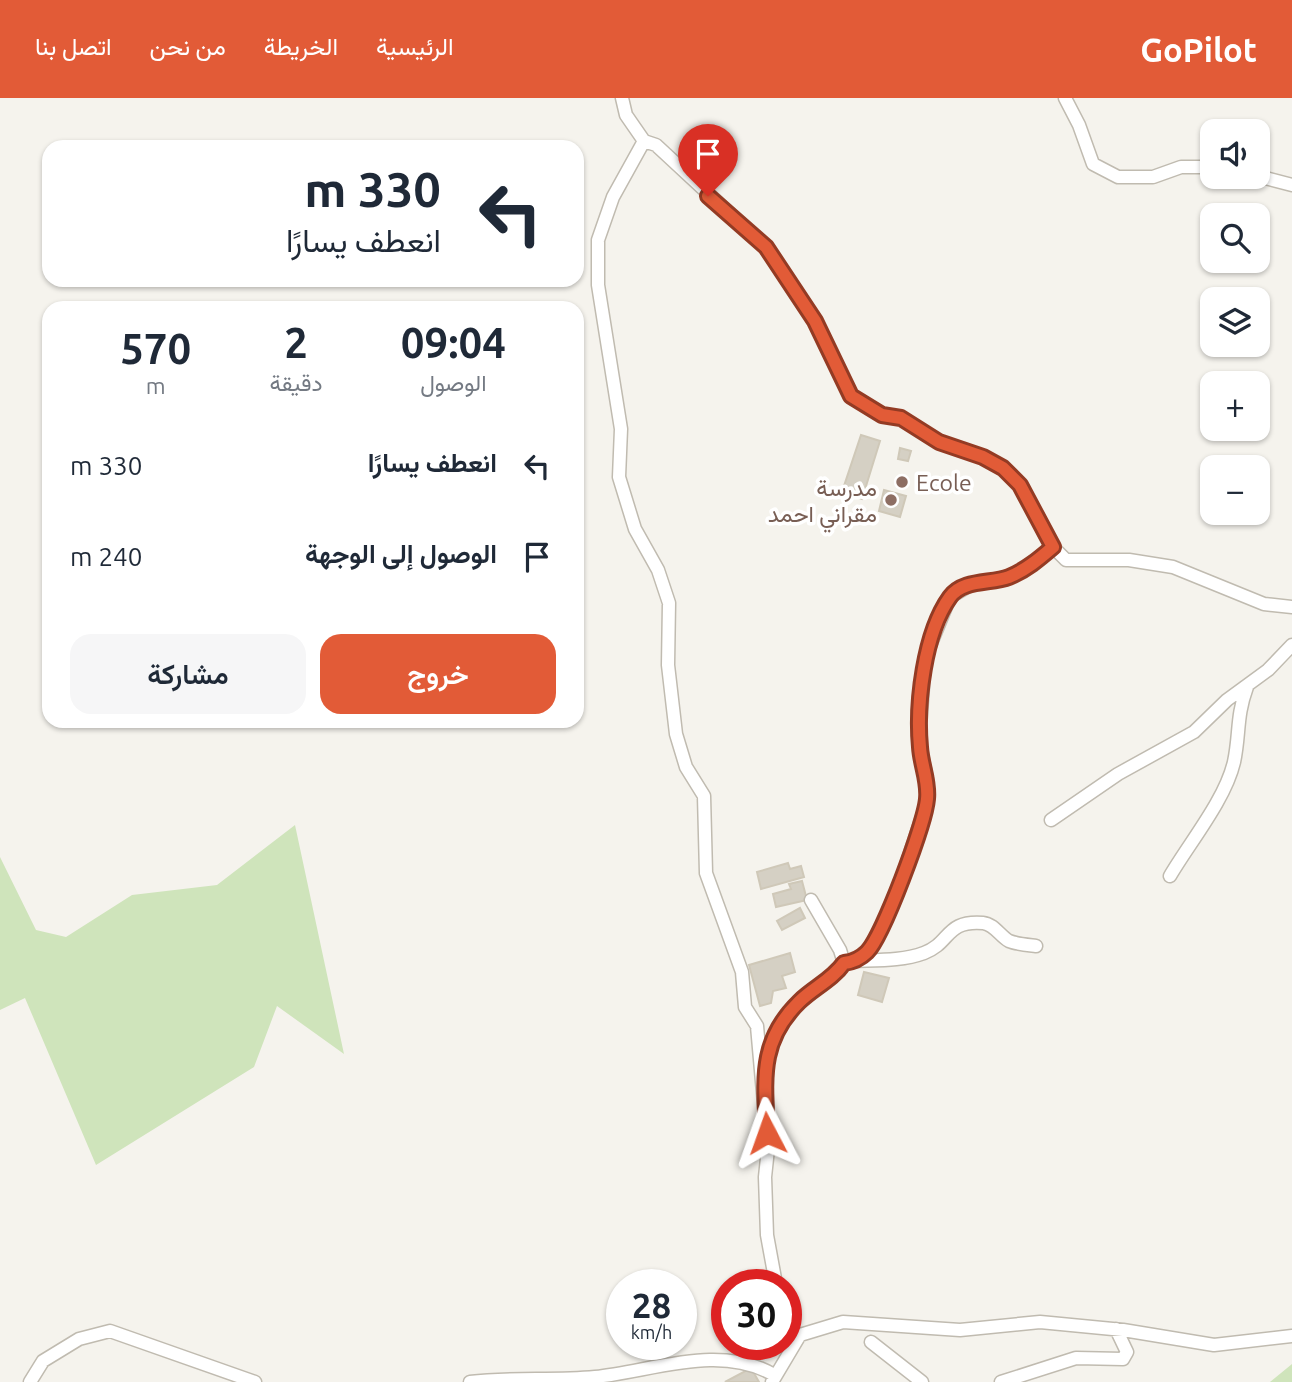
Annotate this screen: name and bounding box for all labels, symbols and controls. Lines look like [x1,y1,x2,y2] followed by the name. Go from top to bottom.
[1140,31,1257,68] text: GoPilot
[35,33,112,60] text: اتصل بنا
[150,33,226,60] text: من نحن
[264,33,338,60] text: الخريطة
[376,33,454,60] text: الرئيسية
[1200,119,1270,525] map controls
[1200,119,1270,189] button: sound
[678,124,738,196] pin
[689,135,727,173] icon: arrive
[304,161,441,216] text: 330 m
[465,168,556,259] icon: left
[1200,203,1270,273] button: search
[286,222,441,258] text: انعطف يسارًا
[1200,287,1270,357] button: layers
[284,319,308,366] text: 2
[401,319,506,366] text: 09:04
[120,325,191,372] text: 570
[269,370,323,395] text: دقيقة
[420,370,487,395] text: الوصول
[1200,371,1270,441] button: +
[146,373,166,398] text: m
[518,447,556,485] icon: left
[368,448,497,477] text: انعطف يسارًا
[70,451,142,480] text: 330 m
[1200,455,1270,525] button: −
[916,470,972,495] place label: Ecole
[894,474,910,490] marker: Ecole
[768,475,877,533] place label: مدرسة مقراني احمد
[883,492,899,508] marker: مدرسة مقراني احمد
[518,538,556,576] icon: arrive
[305,539,497,568] text: الوصول إلى الوجهة
[70,542,142,571] text: 240 m
[70,634,306,714] button: مشاركة
[320,634,556,714] button: خروج
[730,1096,804,1170] position arrow
[711,1269,802,1360] speed limit sign: 30
[632,1285,671,1325] text: 28
[631,1322,672,1342] text: km/h

